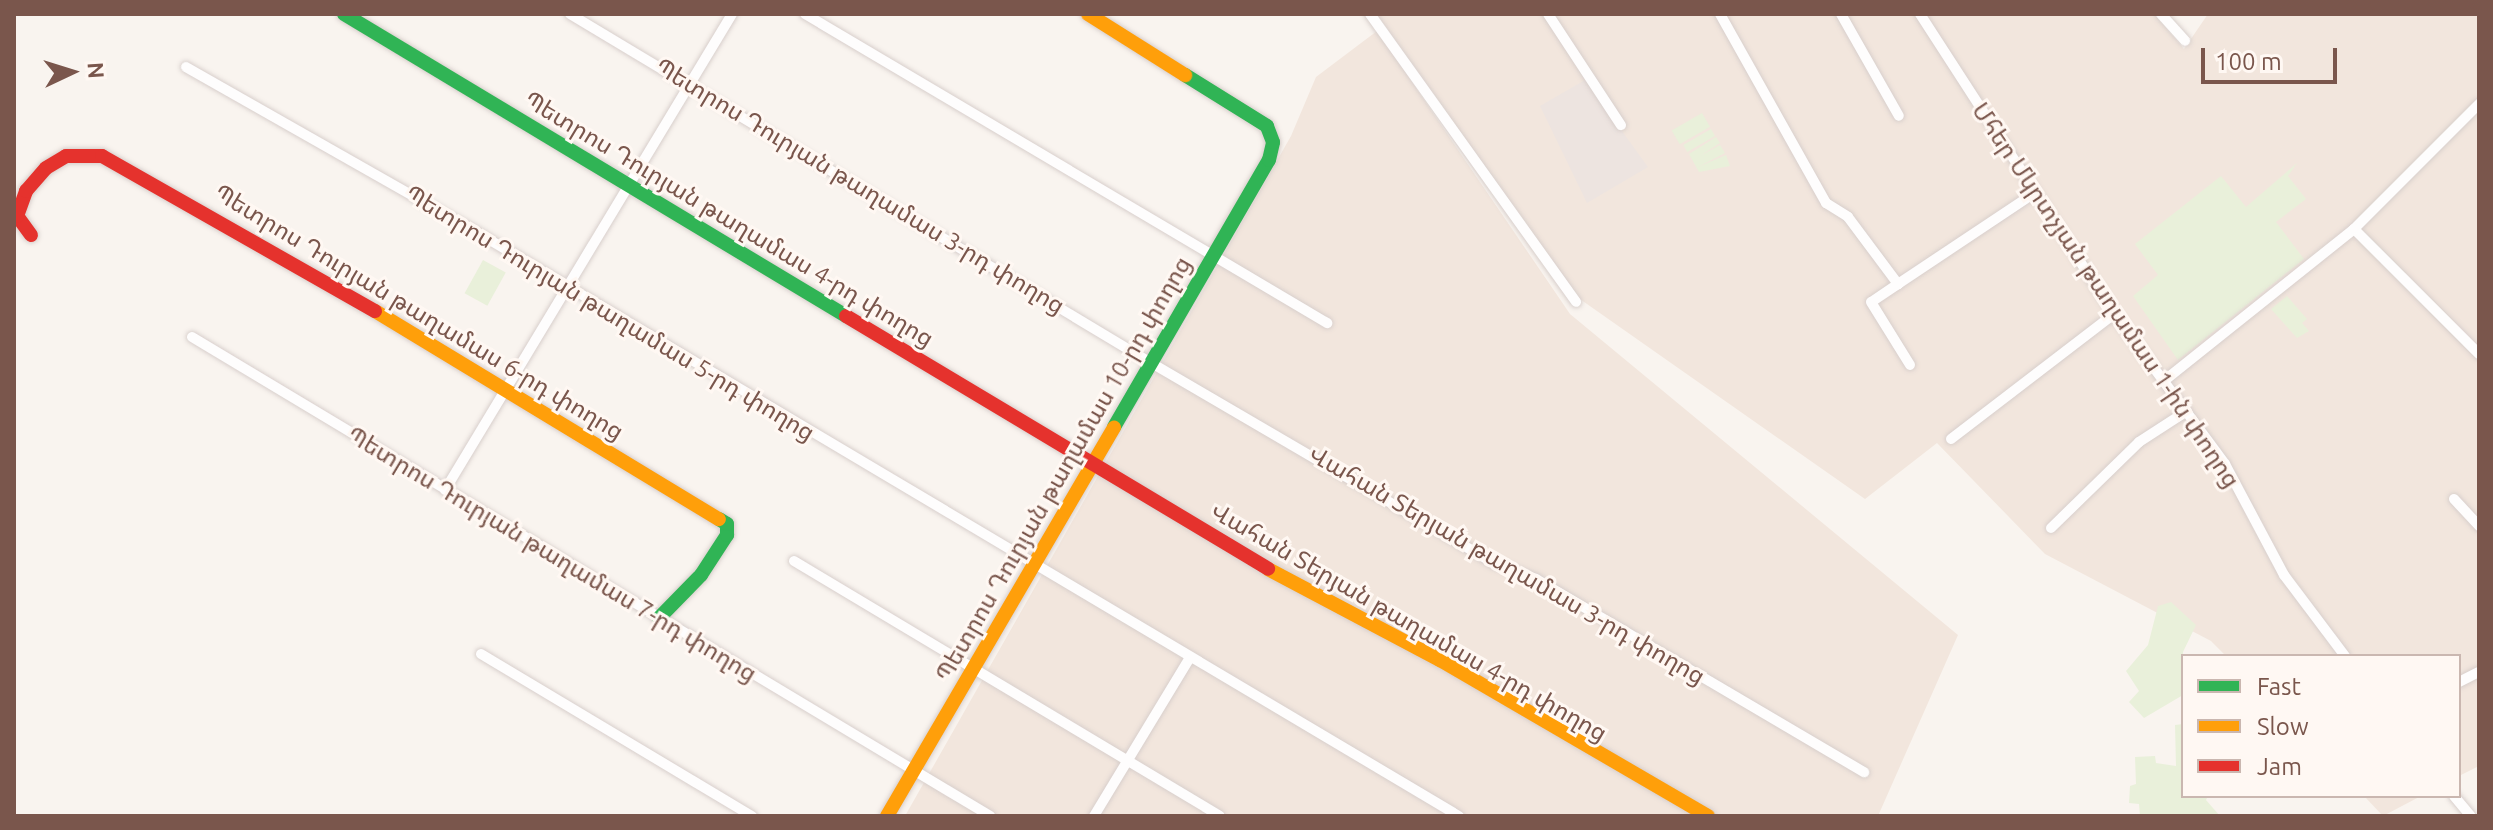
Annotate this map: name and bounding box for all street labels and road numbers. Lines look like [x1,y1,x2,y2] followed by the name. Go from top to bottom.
[650,52,1070,320] street label: Պետրոս Դուրյան թաղամաս 3-րդ փողոց
[519,85,939,353] street label: Պետրոս Դուրյան թաղամաս 4-րդ փողոց
[1966,97,2246,493] street label: Մհեր Մկրտչյան թաղամաս 1-ին փողոց
[209,178,629,446] street label: Պետրոս Դուրյան թաղամաս 6-րդ փողոց
[400,179,820,447] street label: Պետրոս Դուրյան թաղամաս 5-րդ փողոց
[929,251,1197,687] street label: Պետրոս Դուրյան թաղամաս 10-րդ փողոց
[342,420,762,688] street label: Պետրոս Դուրյան թաղամաս 7-րդ փողոց
[1304,439,1710,691] street label: Վահան Տերյան թաղամաս 3-րդ փողոց
[1206,496,1612,748] street label: Վահան Տերյան թաղամաս 4-րդ փողոց

